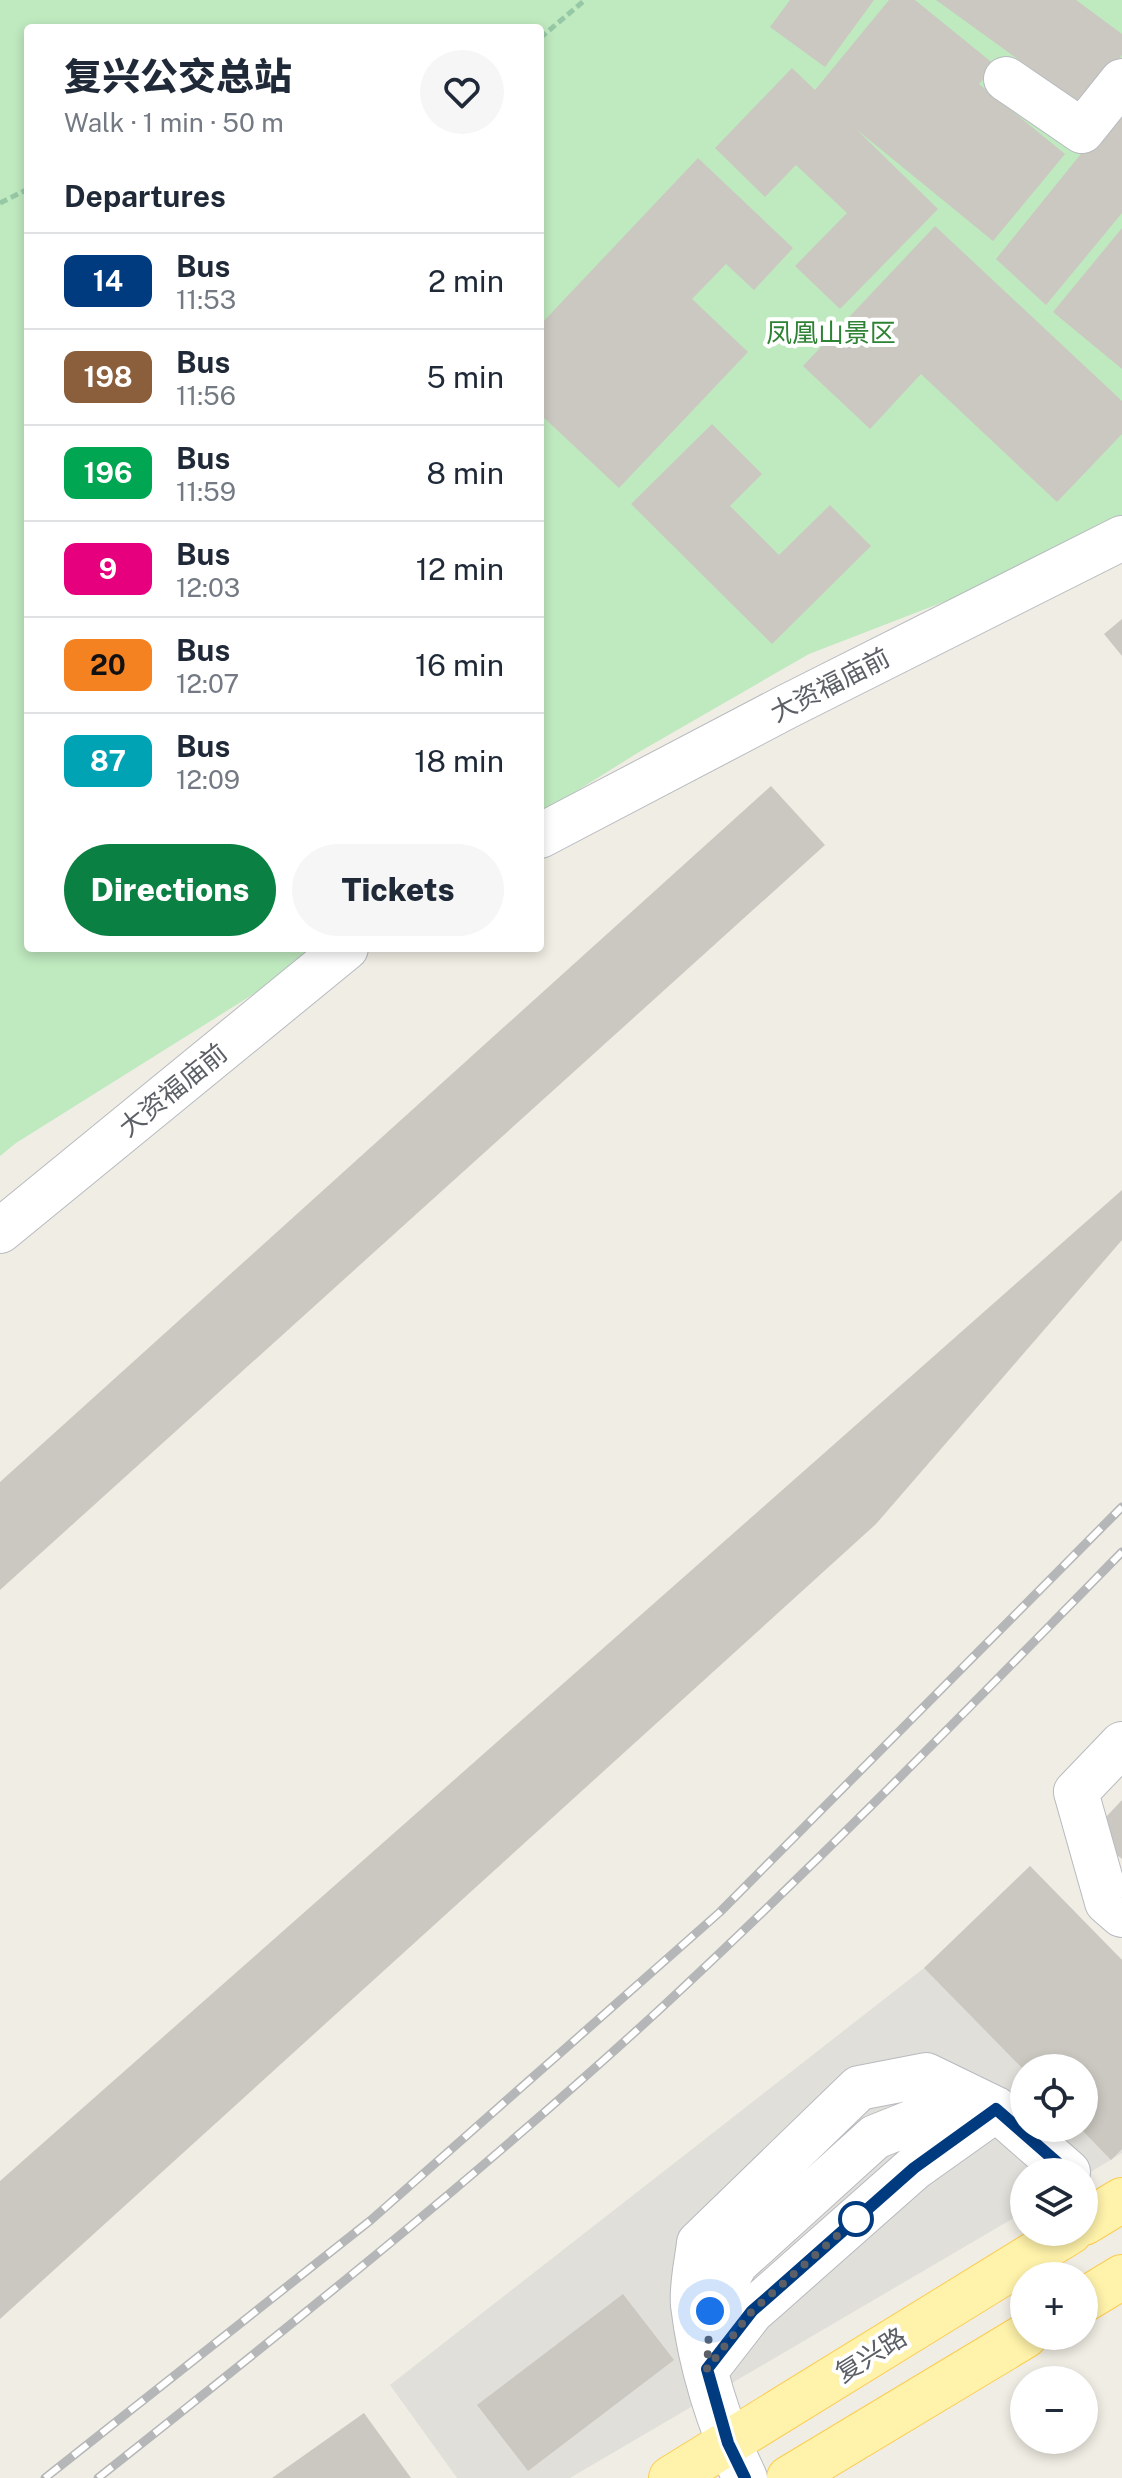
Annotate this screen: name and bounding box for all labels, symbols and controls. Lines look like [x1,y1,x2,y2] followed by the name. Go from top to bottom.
[420,50,504,134] button: heart
[64,54,292,99] text: 复兴公交总站
[64,107,284,138] text: Walk · 1 min · 50 m
[64,178,226,214] text: Departures
[176,248,230,284] text: Bus
[428,263,504,299] text: 2 min
[93,264,123,297] text: 14
[176,284,236,315] text: 11:53
[766,317,896,348] park label: 凤凰山景区
[176,344,230,380] text: Bus
[427,359,504,395] text: 5 min
[83,360,133,393] text: 198
[176,380,236,411] text: 11:56
[176,440,230,476] text: Bus
[426,455,504,491] text: 8 min
[84,456,132,489] text: 196
[176,476,236,507] text: 11:59
[176,536,230,572] text: Bus
[416,551,504,587] text: 12 min
[99,552,117,585] text: 9
[176,572,240,603] text: 12:03
[176,632,230,668] text: Bus
[765,641,895,728] street label: 大资福庙前
[415,647,504,683] text: 16 min
[90,648,126,681] text: 20
[176,668,239,699] text: 12:07
[176,728,230,764] text: Bus
[414,743,504,779] text: 18 min
[90,744,126,777] text: 87
[176,764,240,795] text: 12:09
[64,844,276,936] button: Directions
[292,844,504,936] button: Tickets
[112,1037,233,1143] street label: 大资福庙前
[1010,2054,1098,2454] map controls
[1010,2054,1098,2142] button: locate
[1010,2158,1098,2246] button: layers
[839,2202,873,2236] unlabelled marker
[1010,2262,1098,2350] button: +
[690,2291,730,2331] your location
[829,2321,912,2388] street label: 复兴路
[1010,2366,1098,2454] button: −

